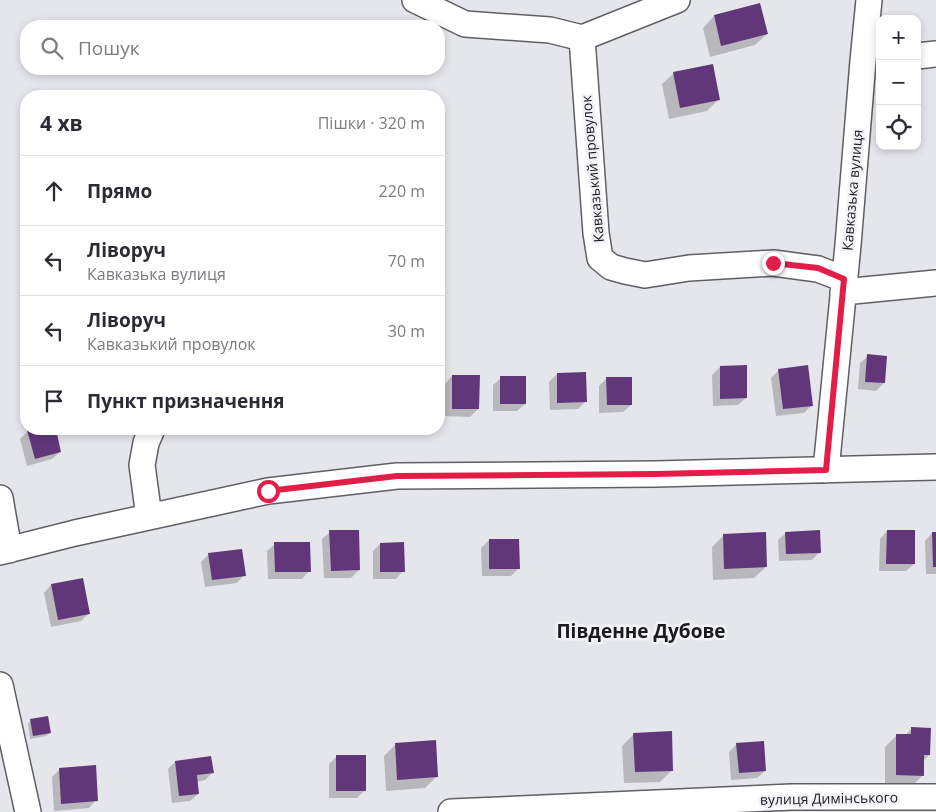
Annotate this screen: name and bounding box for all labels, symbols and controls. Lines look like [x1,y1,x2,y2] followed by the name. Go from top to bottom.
[876,15,921,150] map controls
[876,15,921,60] button: +
[20,20,445,75] search box
[38,34,66,62] icon: search
[78,35,140,61] text: Пошук
[876,60,921,105] button: −
[576,94,608,243] street label: Кавказький провулок
[876,105,921,150] button: locate
[40,109,83,137] text: 4 хв
[318,112,425,134] text: Пішки · 320 m
[837,129,867,251] street label: Кавказька вулиця
[40,177,68,205] icon: ahead
[87,178,152,204] text: Прямо
[379,180,425,202] text: 220 m
[87,237,166,263] text: Ліворуч
[40,247,68,275] icon: left
[388,250,425,272] text: 70 m
[762,252,785,275] route end
[87,263,226,285] text: Кавказька вулиця
[87,307,166,333] text: Ліворуч
[40,317,68,345] icon: left
[388,320,425,342] text: 30 m
[87,333,256,355] text: Кавказький провулок
[40,387,68,415] icon: arrive
[87,388,285,414] text: Пункт призначення
[257,480,280,503] route start
[556,618,726,644] district label: Південне Дубове
[760,787,898,809] street label: вулиця Димінського

